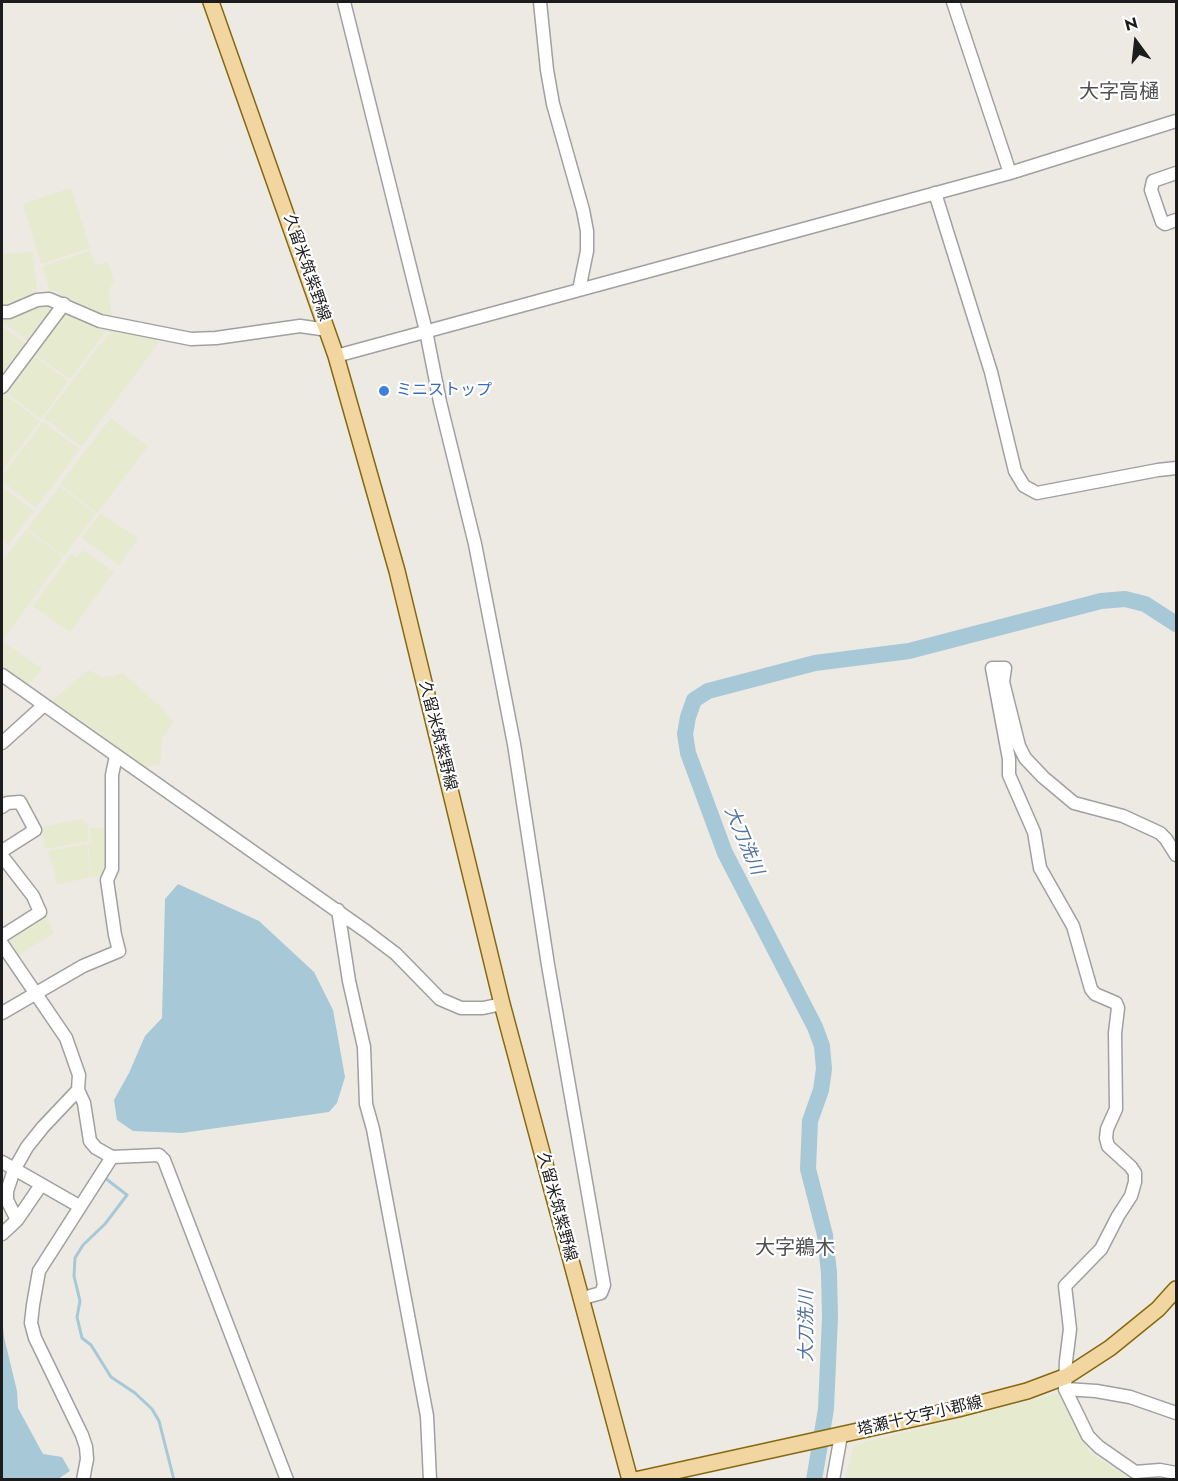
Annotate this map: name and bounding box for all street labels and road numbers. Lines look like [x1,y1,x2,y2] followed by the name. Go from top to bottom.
[279,212,333,324] street label: 久留米筑紫野線
[414,679,460,793] street label: 久留米筑紫野線
[532,1150,580,1264] street label: 久留米筑紫野線
[855,1393,985,1441] street label: 塔瀬十文字小郡線

